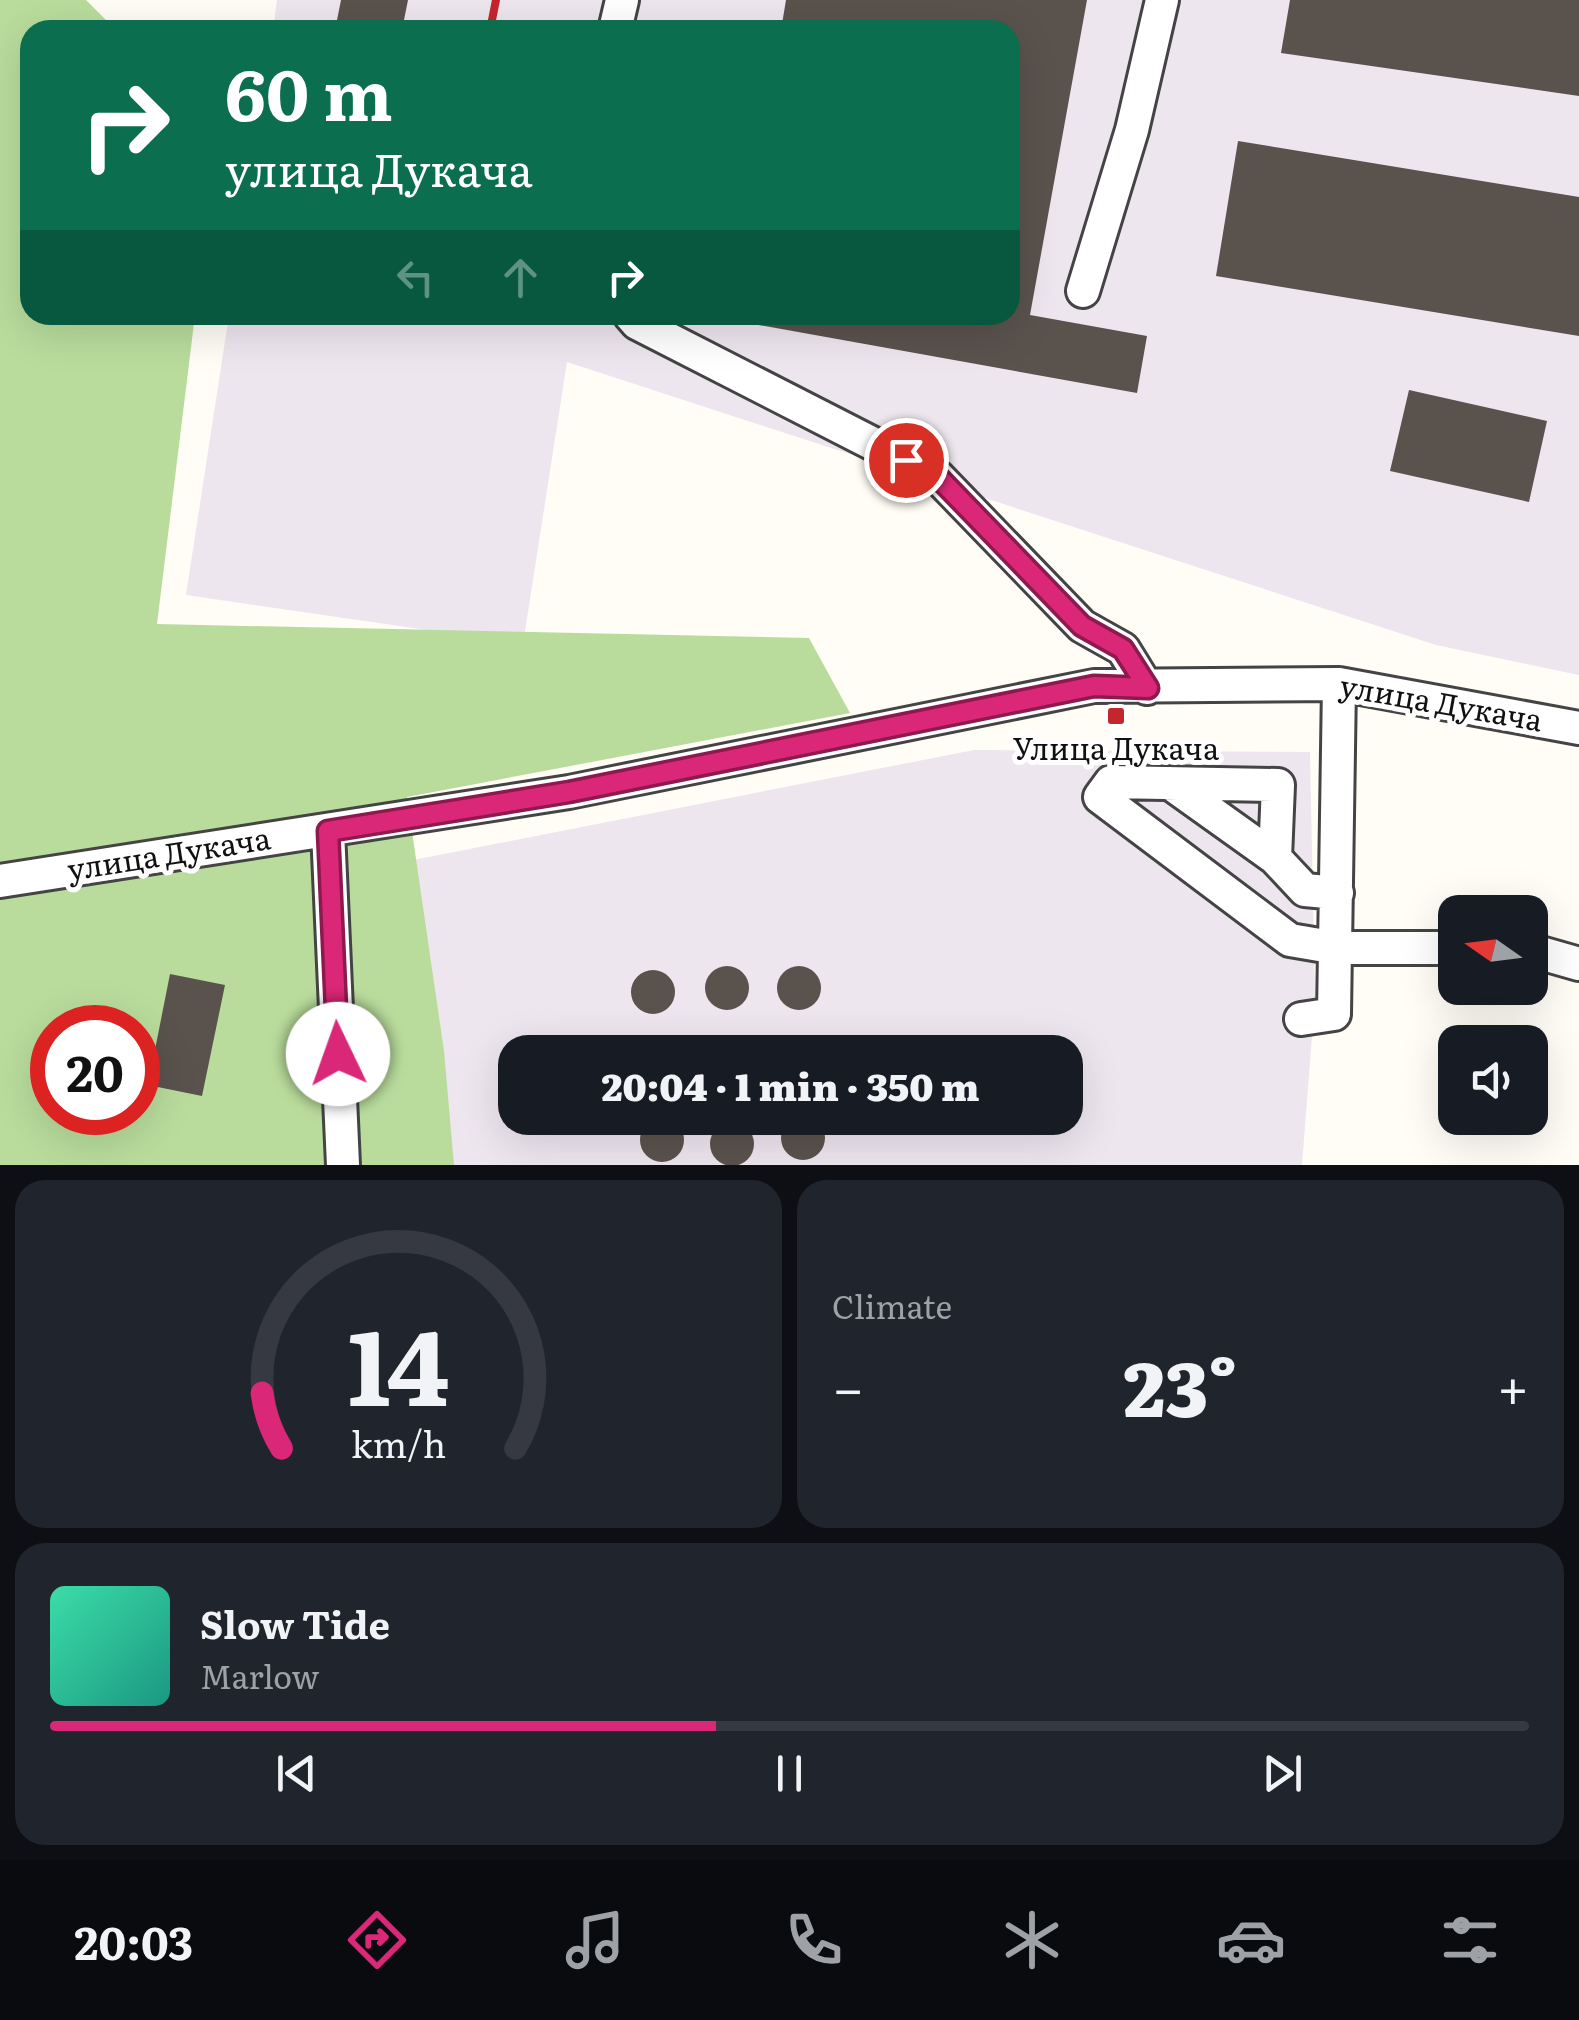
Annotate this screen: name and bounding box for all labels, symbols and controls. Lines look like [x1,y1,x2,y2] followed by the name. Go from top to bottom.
[225,39,393,143] text: 60 m
[60,60,190,190] icon: right
[225,134,533,201] text: улица Дукача
[388,250,443,305] icon: left
[493,250,548,305] icon: ahead
[598,250,653,305] icon: right
[864,418,949,503] pin
[879,433,934,488] icon: arrive
[1337,662,1547,741] street label: улица Дукача
[1105,705,1127,727] marker: Улица Дукача
[1013,725,1220,769] place label: Улица Дукача
[64,814,274,890] street label: улица Дукача
[1438,895,1548,1005] north arrow
[1438,895,1548,1135] map controls
[286,1002,390,1106] position arrow
[30,1005,160,1135] speed limit sign: 20
[1438,1025,1548,1135] button: sound
[601,1056,980,1113] text: 20:04 · 1 min · 350 m
[832,1281,952,1329] text: Climate
[348,1284,449,1438] text: 14
[1124,1329,1237,1440] text: 23°
[832,1344,864,1426] text: −
[1497,1344,1529,1426] text: +
[351,1416,446,1469] text: km/h
[200,1594,390,1651] text: Slow Tide
[200,1651,319,1699] text: Marlow
[269,1746,324,1801] icon: previous
[762,1746,817,1801] icon: pause
[1255,1746,1310,1801] icon: next
[342,1905,412,1975] icon: directions
[560,1905,630,1975] icon: music
[779,1905,849,1975] icon: phone
[997,1905,1067,1975] icon: climate
[1216,1905,1286,1975] icon: car
[1435,1905,1505,1975] icon: filters
[74,1907,193,1974] text: 20:03

